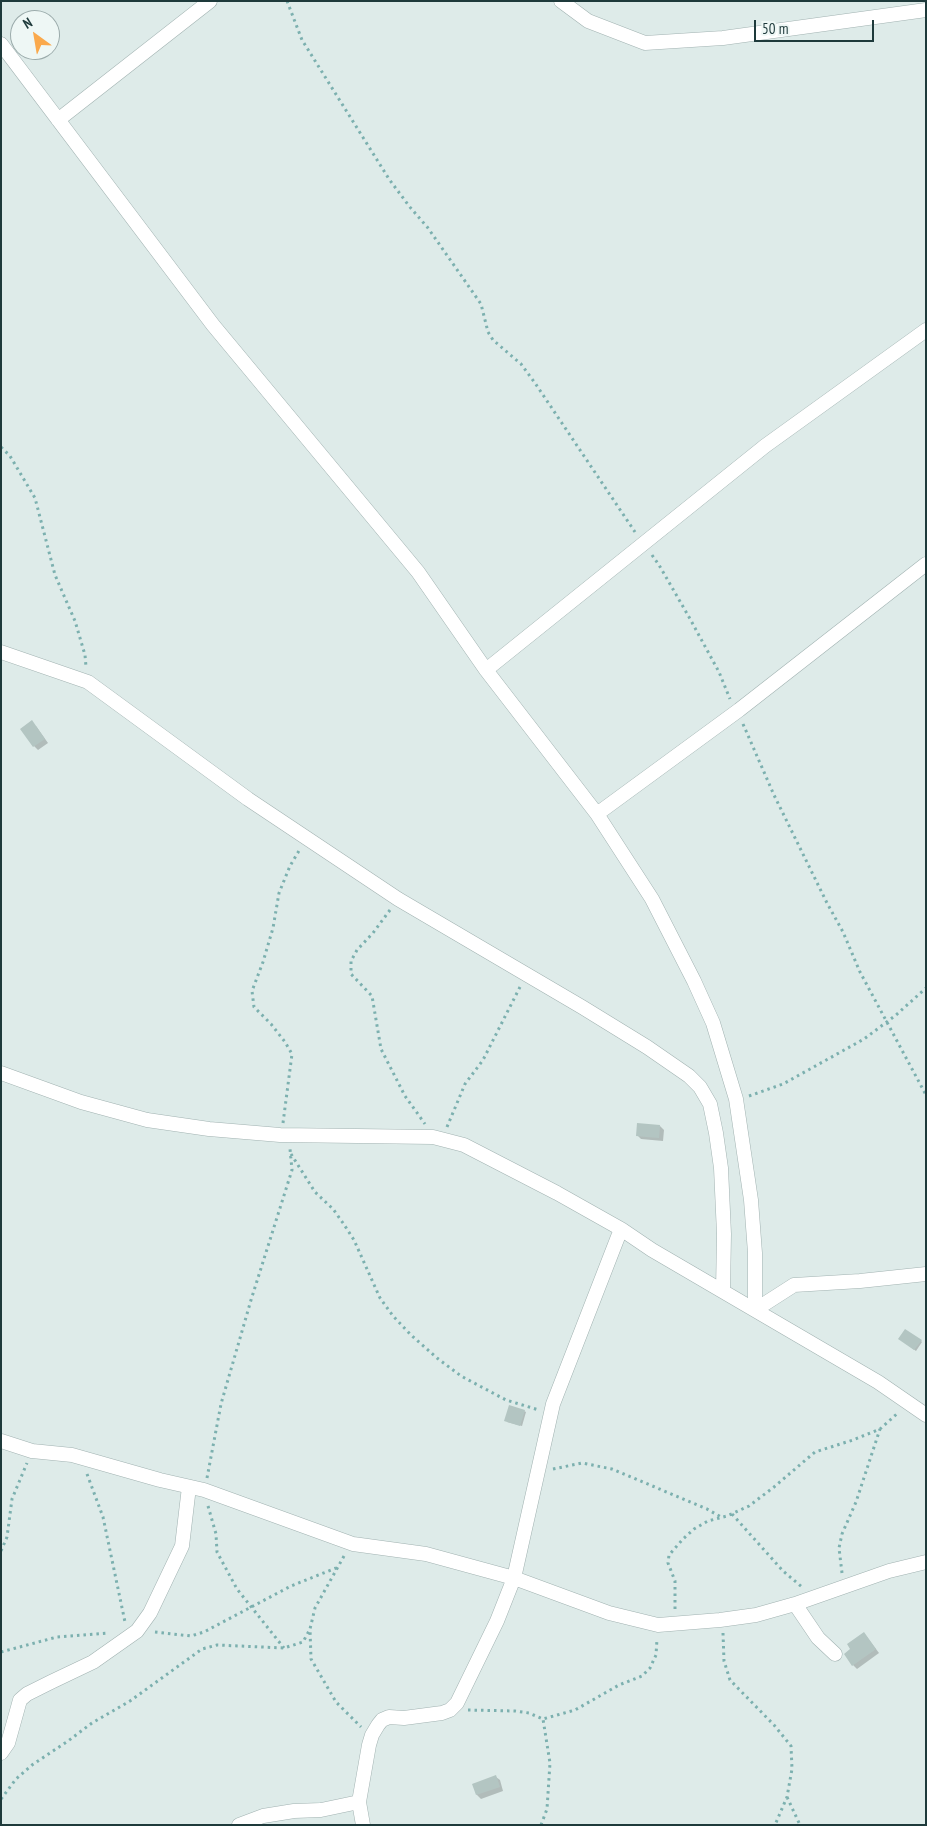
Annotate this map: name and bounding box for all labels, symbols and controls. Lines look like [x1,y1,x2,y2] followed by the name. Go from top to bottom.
[10,10,60,60] north arrow
[757,10,877,42] scale bar
[20,13,36,33] text: N
[762,19,788,38] text: 50 m

